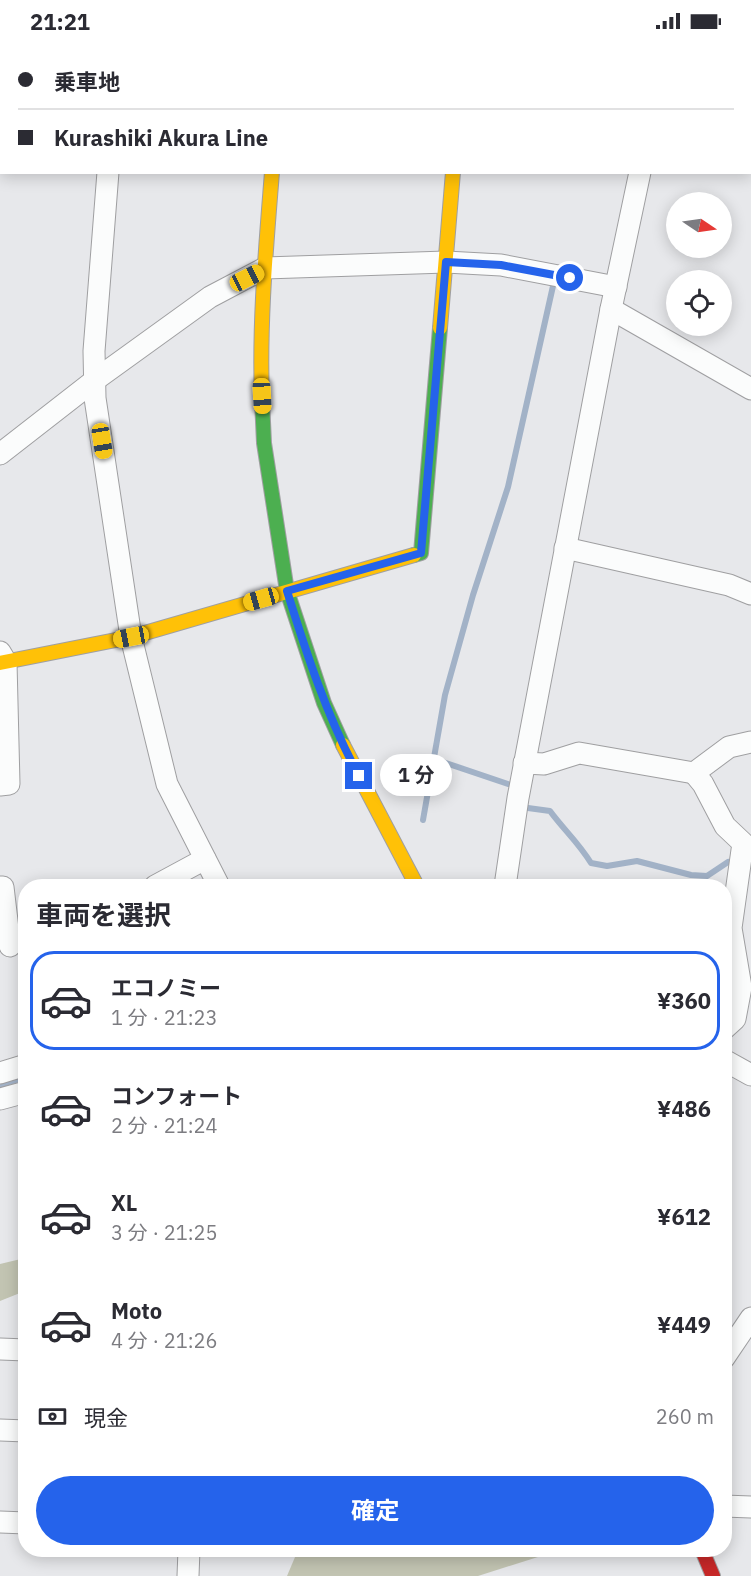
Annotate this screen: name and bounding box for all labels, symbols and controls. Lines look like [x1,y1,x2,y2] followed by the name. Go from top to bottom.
[30,7,90,36] text: 21:21
[54,67,120,96] text: 乗車地
[54,123,268,152] text: Kurashiki Akura Line
[666,192,732,258] north arrow
[666,192,732,336] map controls
[227,262,267,294] car
[556,264,583,291] route start
[666,270,732,336] button: locate
[252,378,272,414] car
[90,422,114,460] car
[241,585,281,613] car
[112,625,150,649] car
[380,755,452,797] callout: 1 分
[398,761,434,788] text: 1 分
[345,762,372,789] route end
[36,897,171,932] text: 車両を選択
[111,973,221,1002] text: エコノミー
[39,974,93,1028] icon: car
[657,986,711,1015] text: ¥360
[111,1004,218,1031] text: 1 分 · 21:23
[111,1081,242,1110] text: コンフォート
[39,1082,93,1136] icon: car
[657,1094,711,1123] text: ¥486
[111,1112,218,1139] text: 2 分 · 21:24
[111,1188,137,1217] text: XL
[39,1190,93,1244] icon: car
[657,1202,711,1231] text: ¥612
[111,1219,218,1246] text: 3 分 · 21:25
[111,1296,162,1325] text: Moto
[39,1298,93,1352] icon: car
[657,1310,711,1339] text: ¥449
[111,1327,218,1354] text: 4 分 · 21:26
[36,1400,69,1433] icon: cash
[84,1403,128,1432] text: 現金
[656,1403,714,1430] text: 260 m
[36,1476,714,1545] button: 確定

